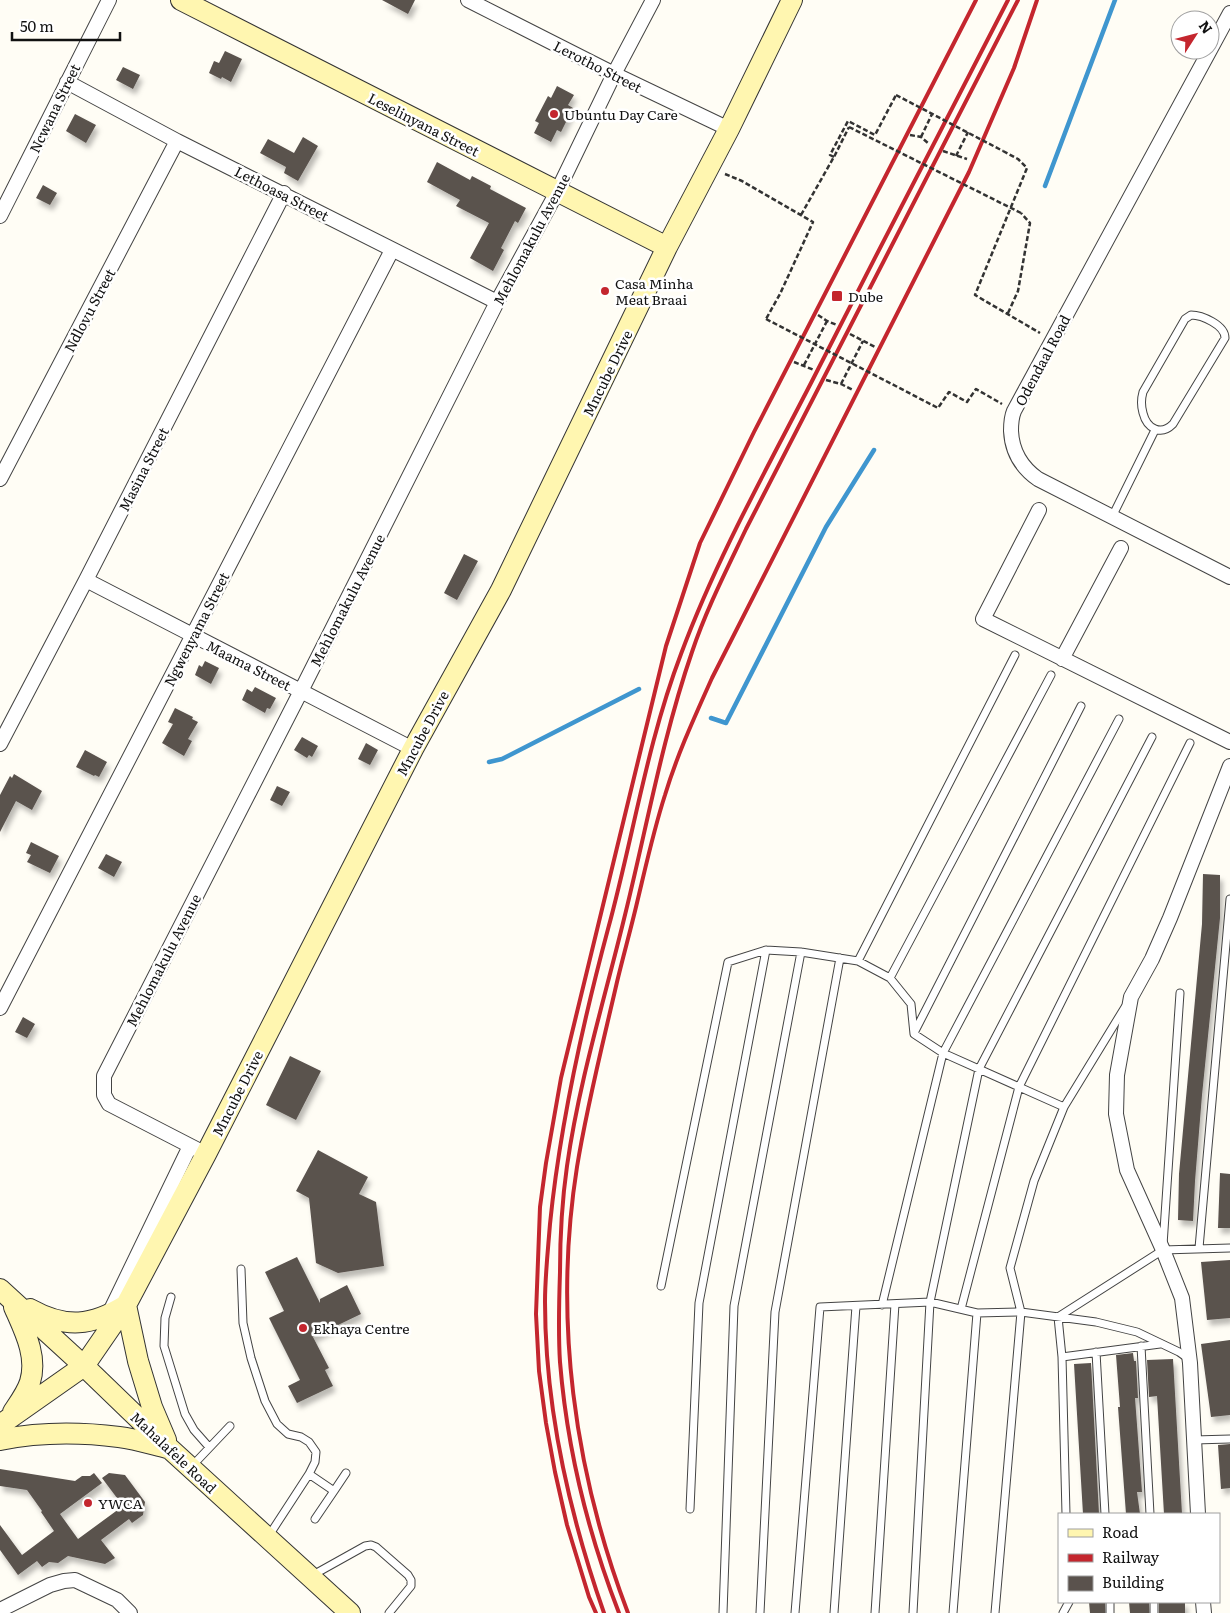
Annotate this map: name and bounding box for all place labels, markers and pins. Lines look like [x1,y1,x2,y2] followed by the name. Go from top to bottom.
[564,104,678,124] place label: Ubuntu Day Care
[548,108,560,120] marker: Ubuntu Day Care
[615,273,694,309] place label: Casa Minha Meat Braai
[599,285,611,297] marker: Casa Minha Meat Braai
[848,286,883,306] place label: Dube
[830,289,844,303] marker: Dube
[313,1318,410,1338] place label: Ekhaya Centre
[297,1322,309,1334] marker: Ekhaya Centre
[98,1493,144,1513] place label: YWCA
[82,1497,94,1509] marker: YWCA

